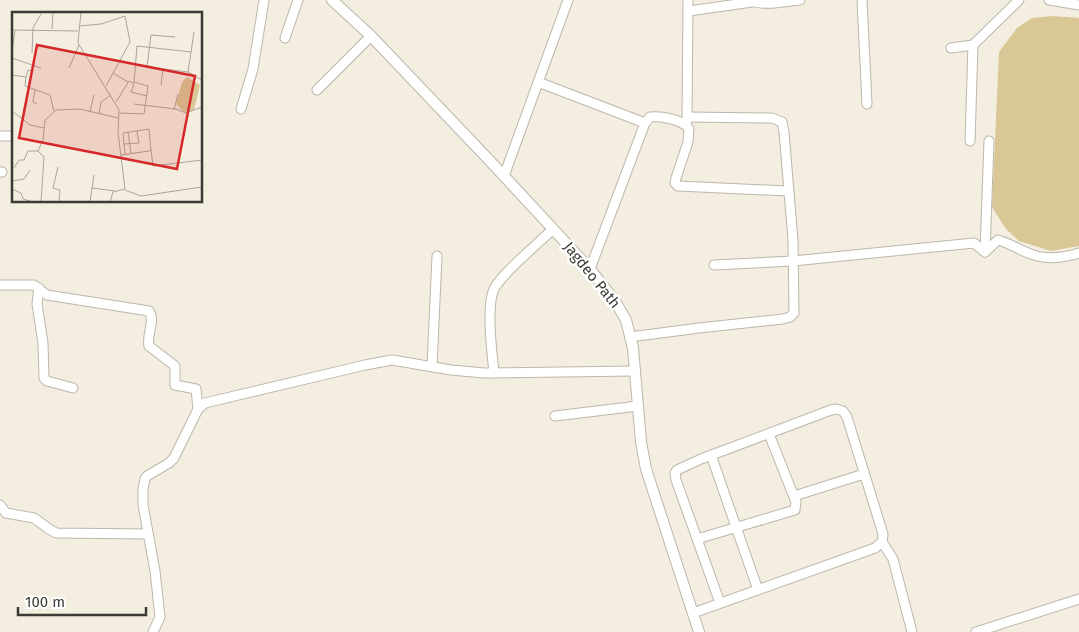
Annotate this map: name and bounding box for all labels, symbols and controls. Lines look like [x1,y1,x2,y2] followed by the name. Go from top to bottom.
[12,12,202,202] inset map
[560,238,624,312] street label: Jagdeo Path
[18,584,145,616] scale bar
[25,593,65,611] text: 100 m

